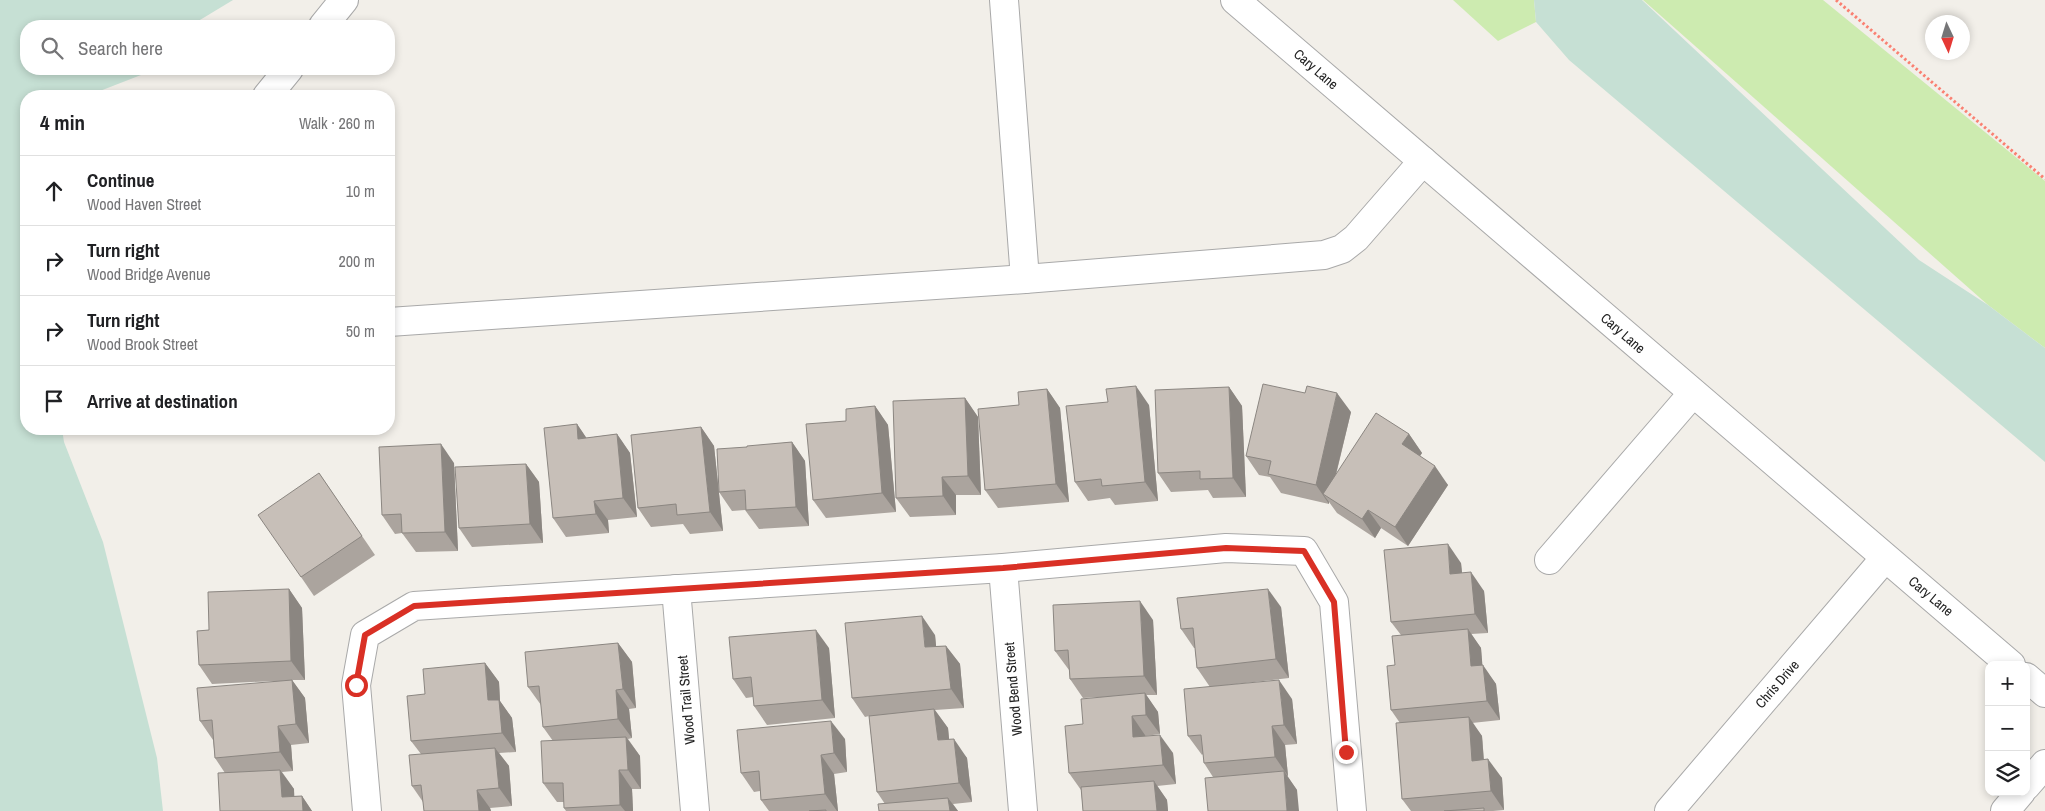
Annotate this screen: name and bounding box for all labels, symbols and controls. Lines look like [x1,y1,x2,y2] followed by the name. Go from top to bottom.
[1925,15,1970,60] north arrow
[20,20,395,75] search box
[38,34,66,62] icon: search
[78,35,163,61] text: Search here
[1290,45,1342,93] street label: Cary Lane
[40,108,85,137] text: 4 min
[299,112,375,134] text: Walk · 260 m
[87,167,155,193] text: Continue
[40,177,68,205] icon: ahead
[346,180,375,202] text: 10 m
[87,193,201,215] text: Wood Haven Street
[87,237,159,263] text: Turn right
[40,247,68,275] icon: right
[339,250,375,272] text: 200 m
[87,263,211,285] text: Wood Bridge Avenue
[87,307,159,333] text: Turn right
[1597,309,1649,357] street label: Cary Lane
[40,317,68,345] icon: right
[346,320,375,342] text: 50 m
[87,333,198,355] text: Wood Brook Street
[40,387,68,415] icon: arrive
[87,388,238,414] text: Arrive at destination
[1905,572,1957,620] street label: Cary Lane
[1000,642,1026,736] street label: Wood Bend Street
[673,655,699,745] street label: Wood Trail Street
[1751,656,1803,712] street label: Chris Drive
[1985,661,2030,796] map controls
[1985,661,2030,706] button: +
[345,674,368,697] route start
[1985,706,2030,751] button: −
[1335,741,1358,764] route end
[1985,751,2030,796] button: layers

